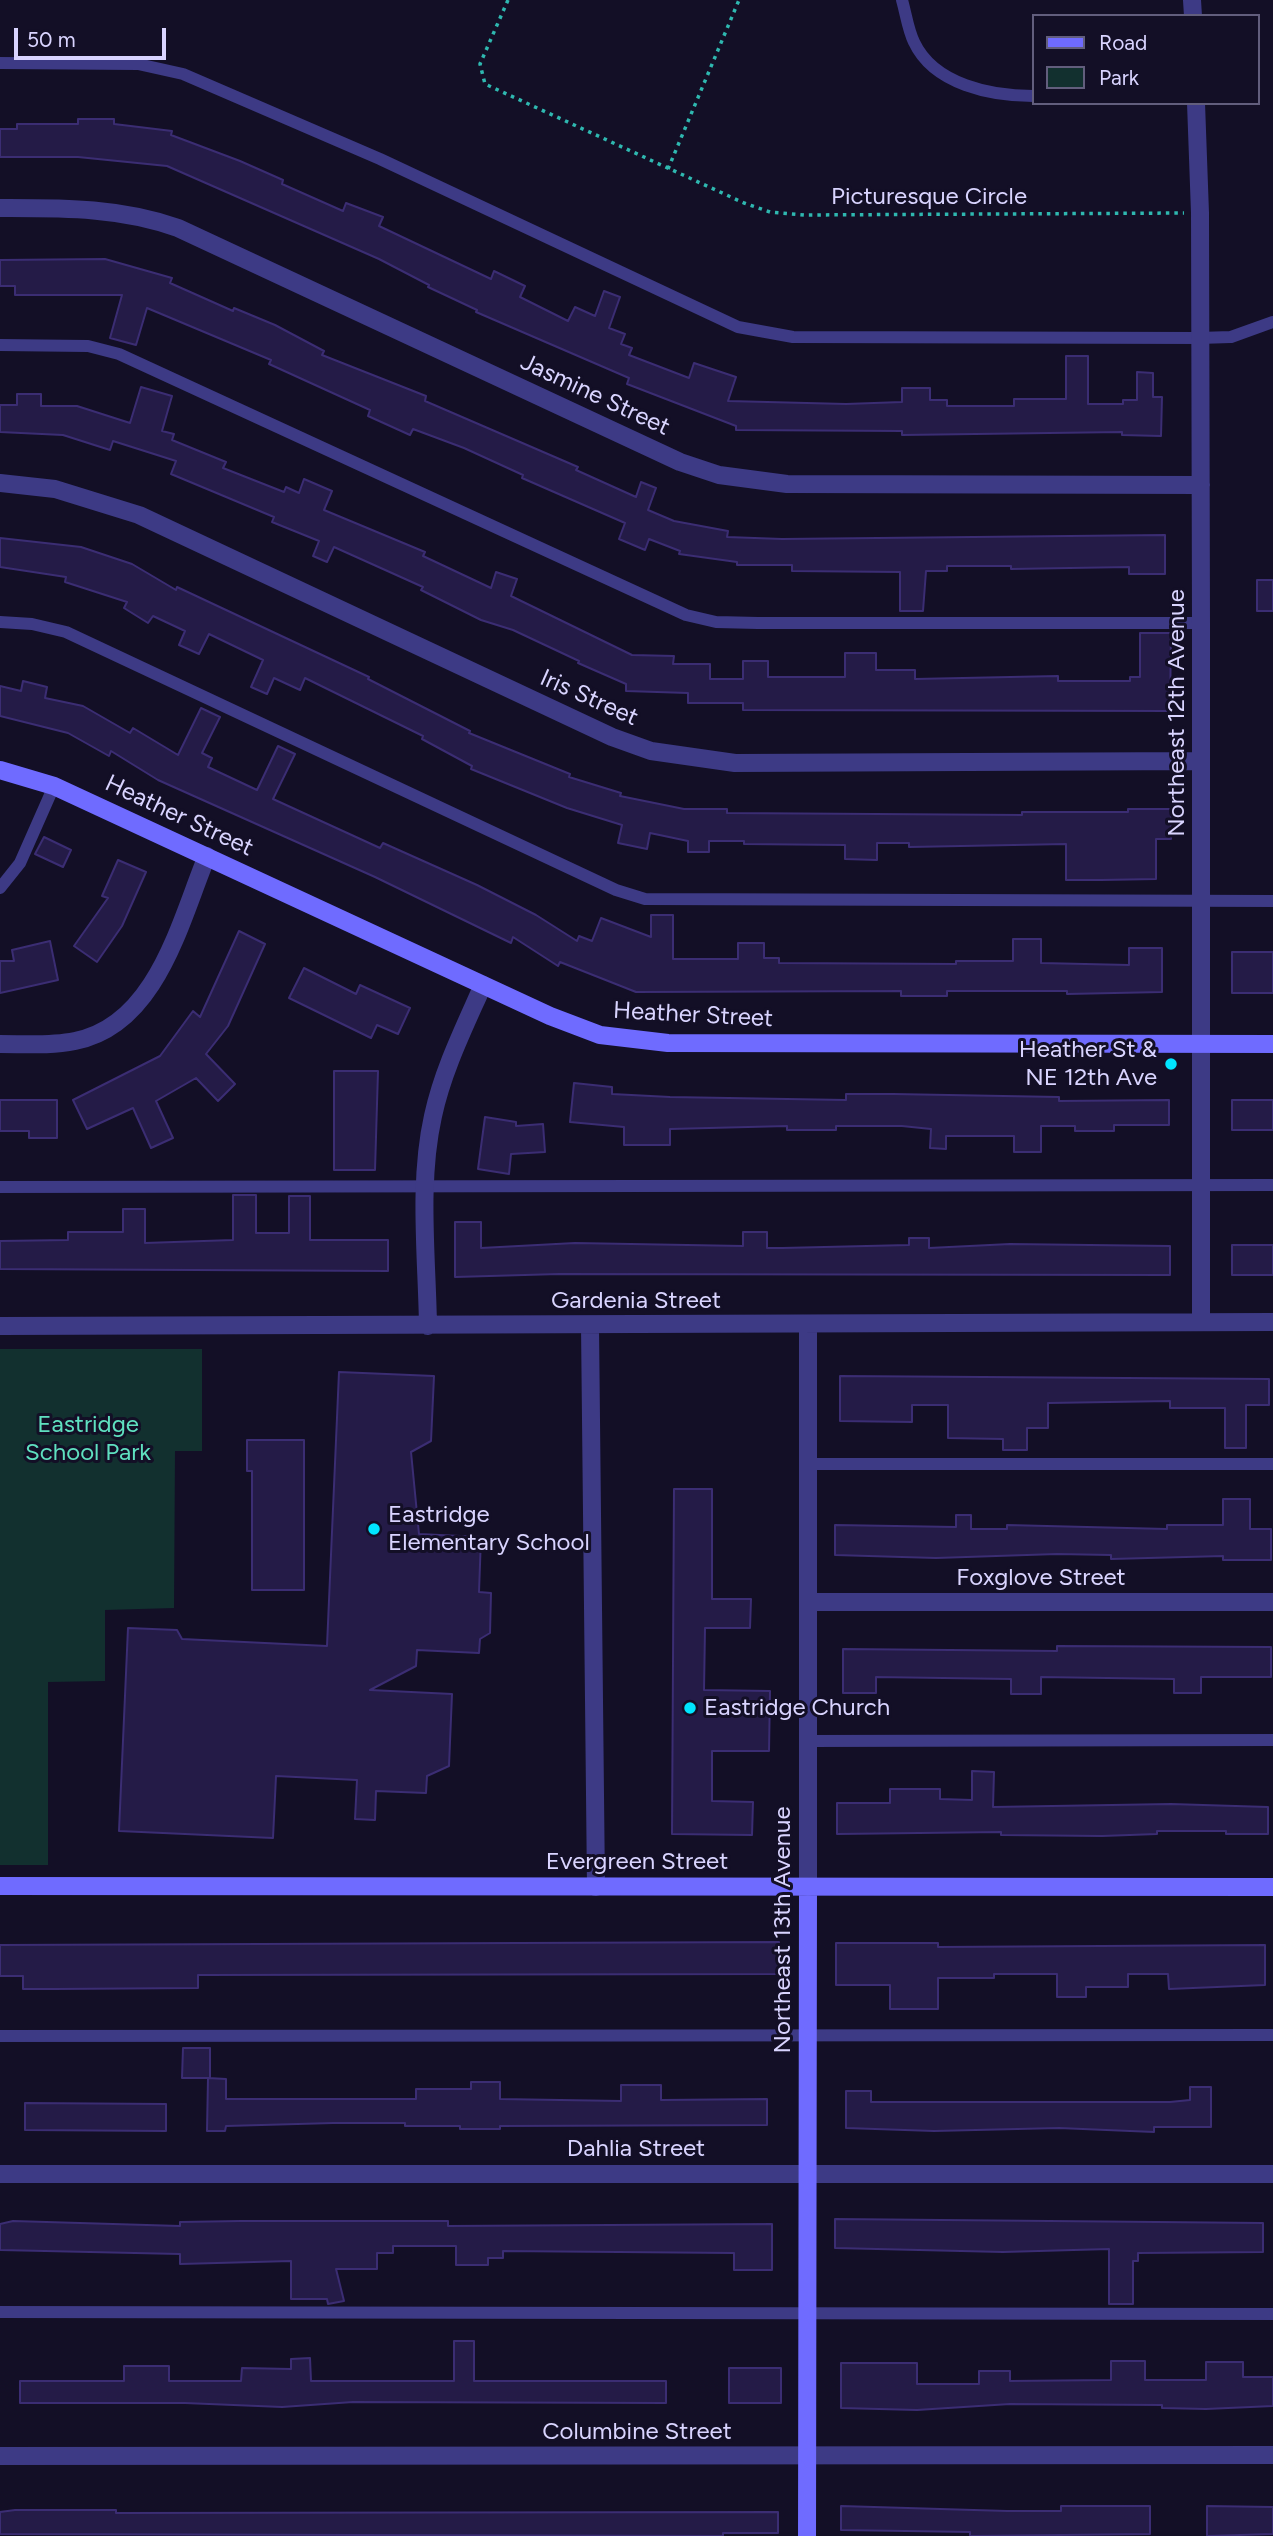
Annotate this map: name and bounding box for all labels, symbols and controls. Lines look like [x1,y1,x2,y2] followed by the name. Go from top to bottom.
[18,14,170,58] scale bar
[1032,14,1259,105] legend
[27,27,76,52] text: 50 m
[1099,30,1147,55] text: Road
[1099,65,1139,90] text: Park
[831,183,1027,211] street label: Picturesque Circle
[516,348,674,442] street label: Jasmine Street
[1163,589,1191,837] street label: Northeast 12th Avenue
[535,664,643,732] street label: Iris Street
[100,769,258,863] street label: Heather Street
[612,996,774,1034] street label: Heather Street
[1019,1036,1157,1092] place label: Heather St & NE 12th Ave
[1163,1056,1179,1072] marker: Heather St & NE 12th Ave
[551,1287,721,1315] street label: Gardenia Street
[25,1411,151,1467] park label: Eastridge School Park
[388,1501,590,1557] place label: Eastridge Elementary School
[366,1521,382,1537] marker: Eastridge Elementary School
[956,1564,1126,1592] street label: Foxglove Street
[704,1694,890,1722] place label: Eastridge Church
[682,1700,698,1716] marker: Eastridge Church
[769,1806,797,2054] street label: Northeast 13th Avenue
[546,1848,728,1876] street label: Evergreen Street
[567,2135,705,2163] street label: Dahlia Street
[542,2418,732,2446] street label: Columbine Street

